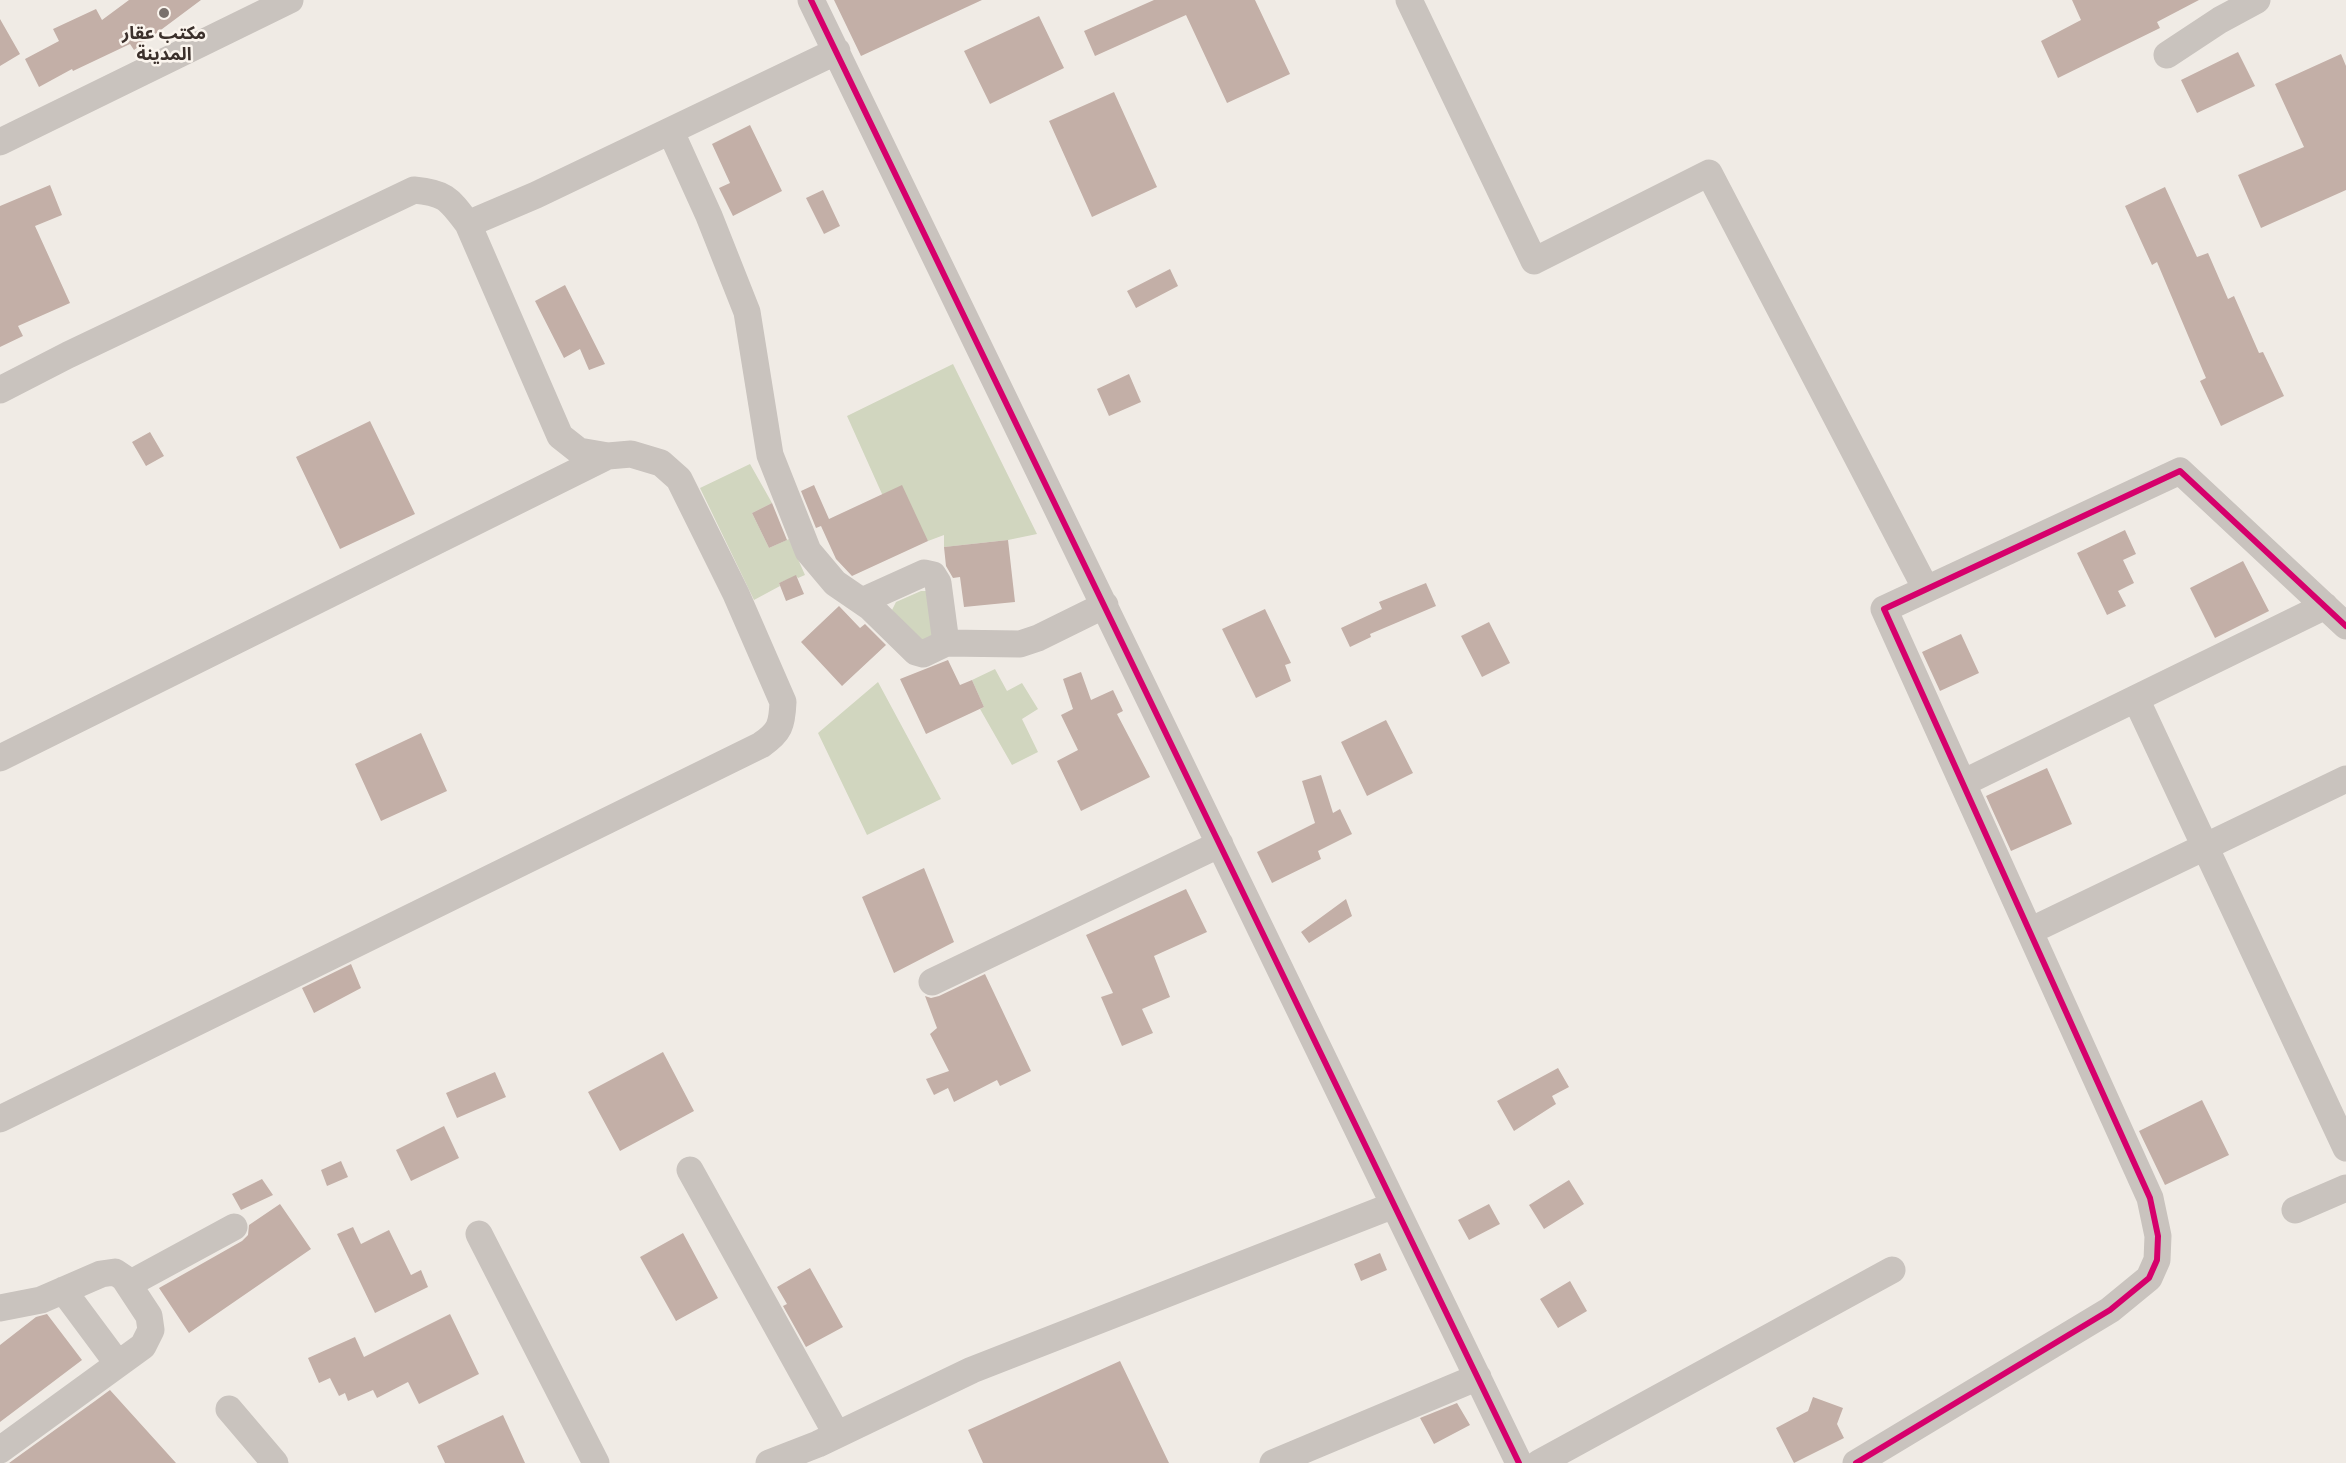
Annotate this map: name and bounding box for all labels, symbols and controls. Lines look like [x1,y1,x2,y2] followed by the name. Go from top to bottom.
[157,6,171,20] marker: مكتب عقار المدينة
[122,22,206,64] place label: مكتب عقار المدينة

